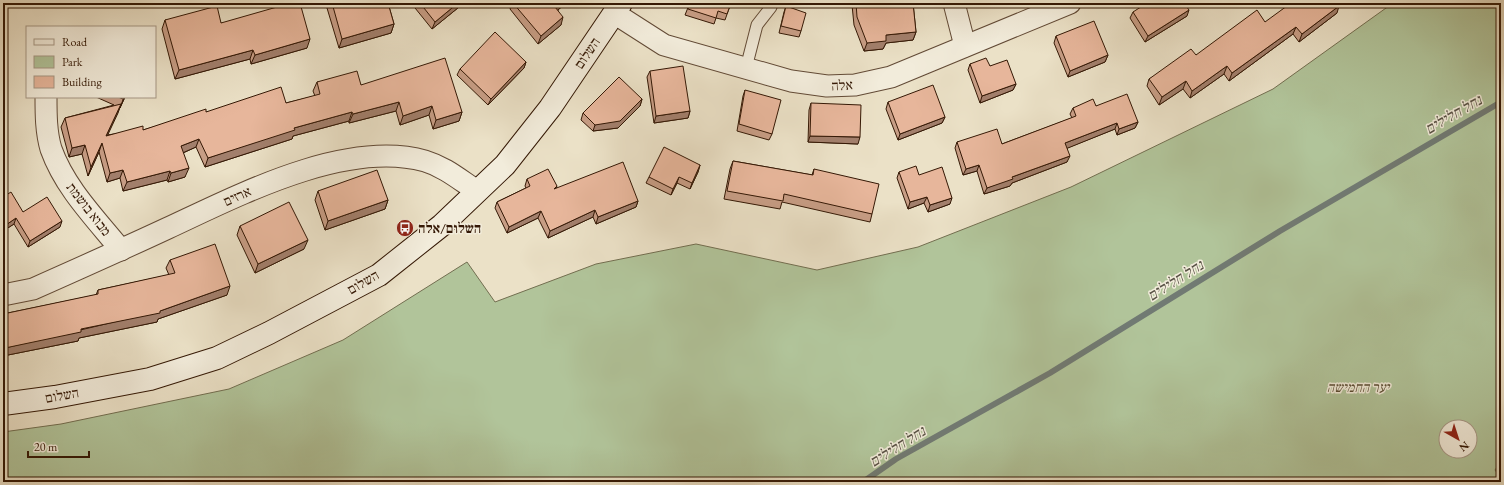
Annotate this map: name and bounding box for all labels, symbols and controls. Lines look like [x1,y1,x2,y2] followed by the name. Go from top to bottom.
[26,26,156,98] legend
[62,34,88,50] text: Road
[570,34,604,72] street label: השלום
[62,54,83,70] text: Park
[62,74,103,90] text: Building
[831,75,853,95] street label: אלה
[1421,90,1486,138] water label: נחל חלילים
[63,179,115,239] street label: מבוא בושמת
[220,182,254,210] street label: ארזים
[395,218,415,238] bus stop icon: השלום/אלה
[418,219,481,237] place label: השלום/אלה
[1143,255,1207,305] water label: נחל חלילים
[344,266,382,298] street label: השלום
[1327,378,1391,396] park label: יער החמישה
[44,383,80,407] street label: השלום
[1438,419,1478,459] north arrow
[865,421,929,471] water label: נחל חלילים
[28,433,89,459] scale bar
[34,439,58,455] text: 20 m
[1456,439,1472,455] text: N

